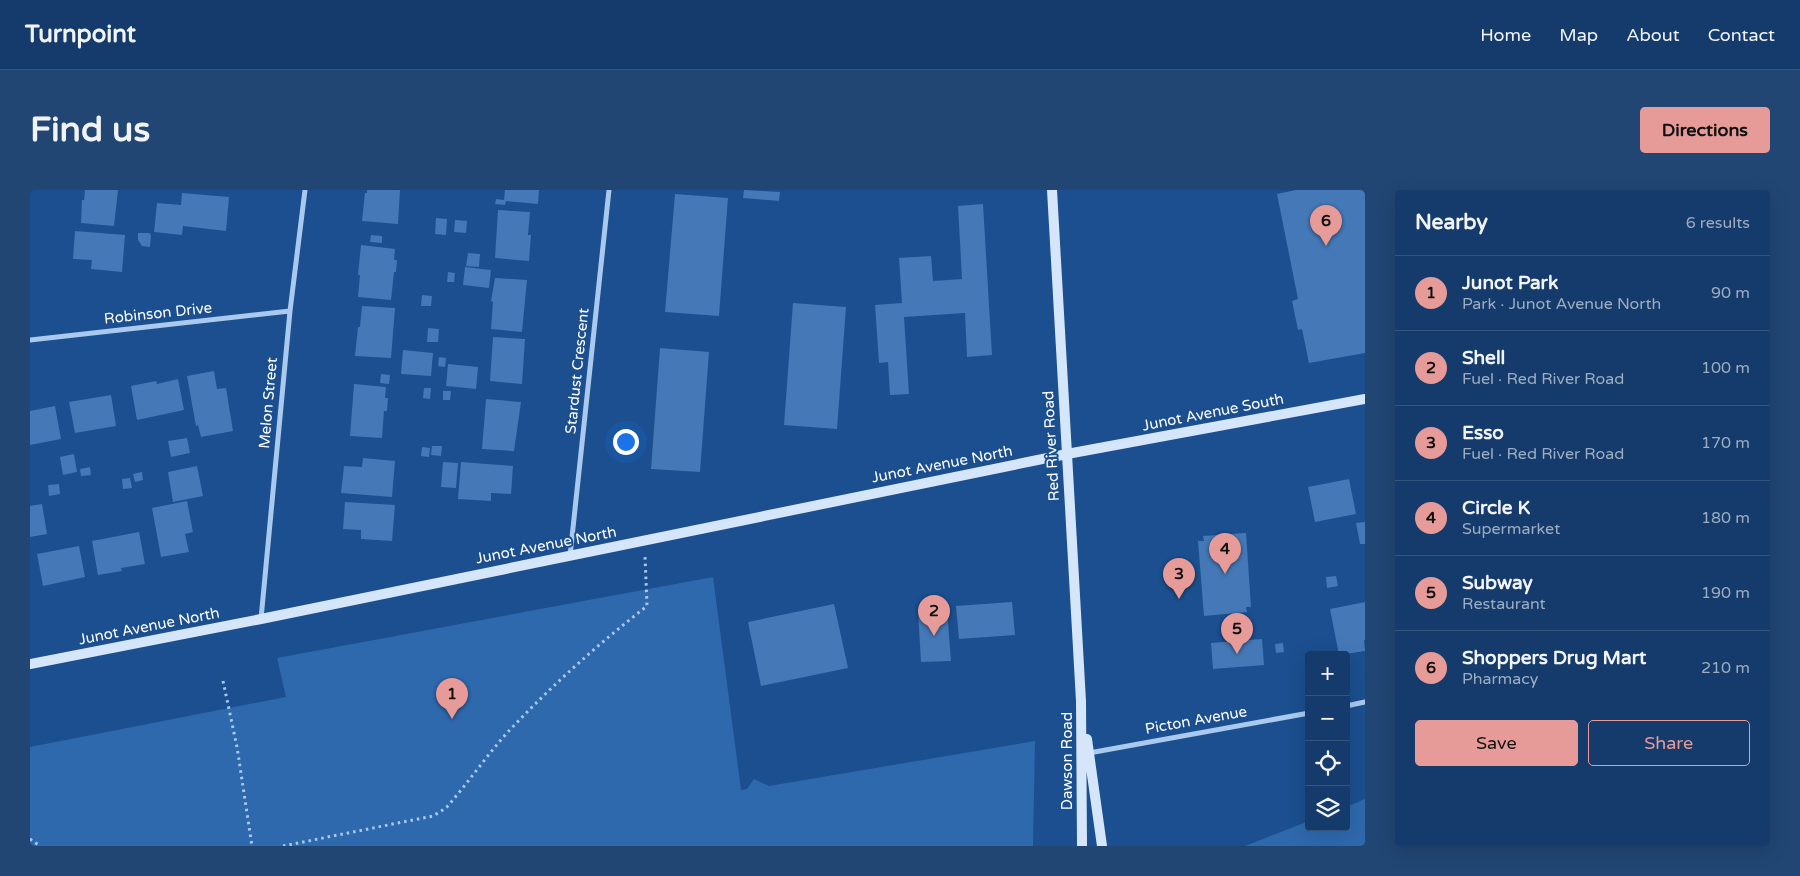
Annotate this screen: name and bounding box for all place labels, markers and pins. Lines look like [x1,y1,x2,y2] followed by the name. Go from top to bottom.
[1310,205,1342,246] pin: 6
[1209,533,1241,574] pin: 4
[1163,558,1195,599] pin: 3
[918,595,950,636] pin: 2
[1221,613,1253,654] pin: 5
[436,678,468,719] pin: 1

